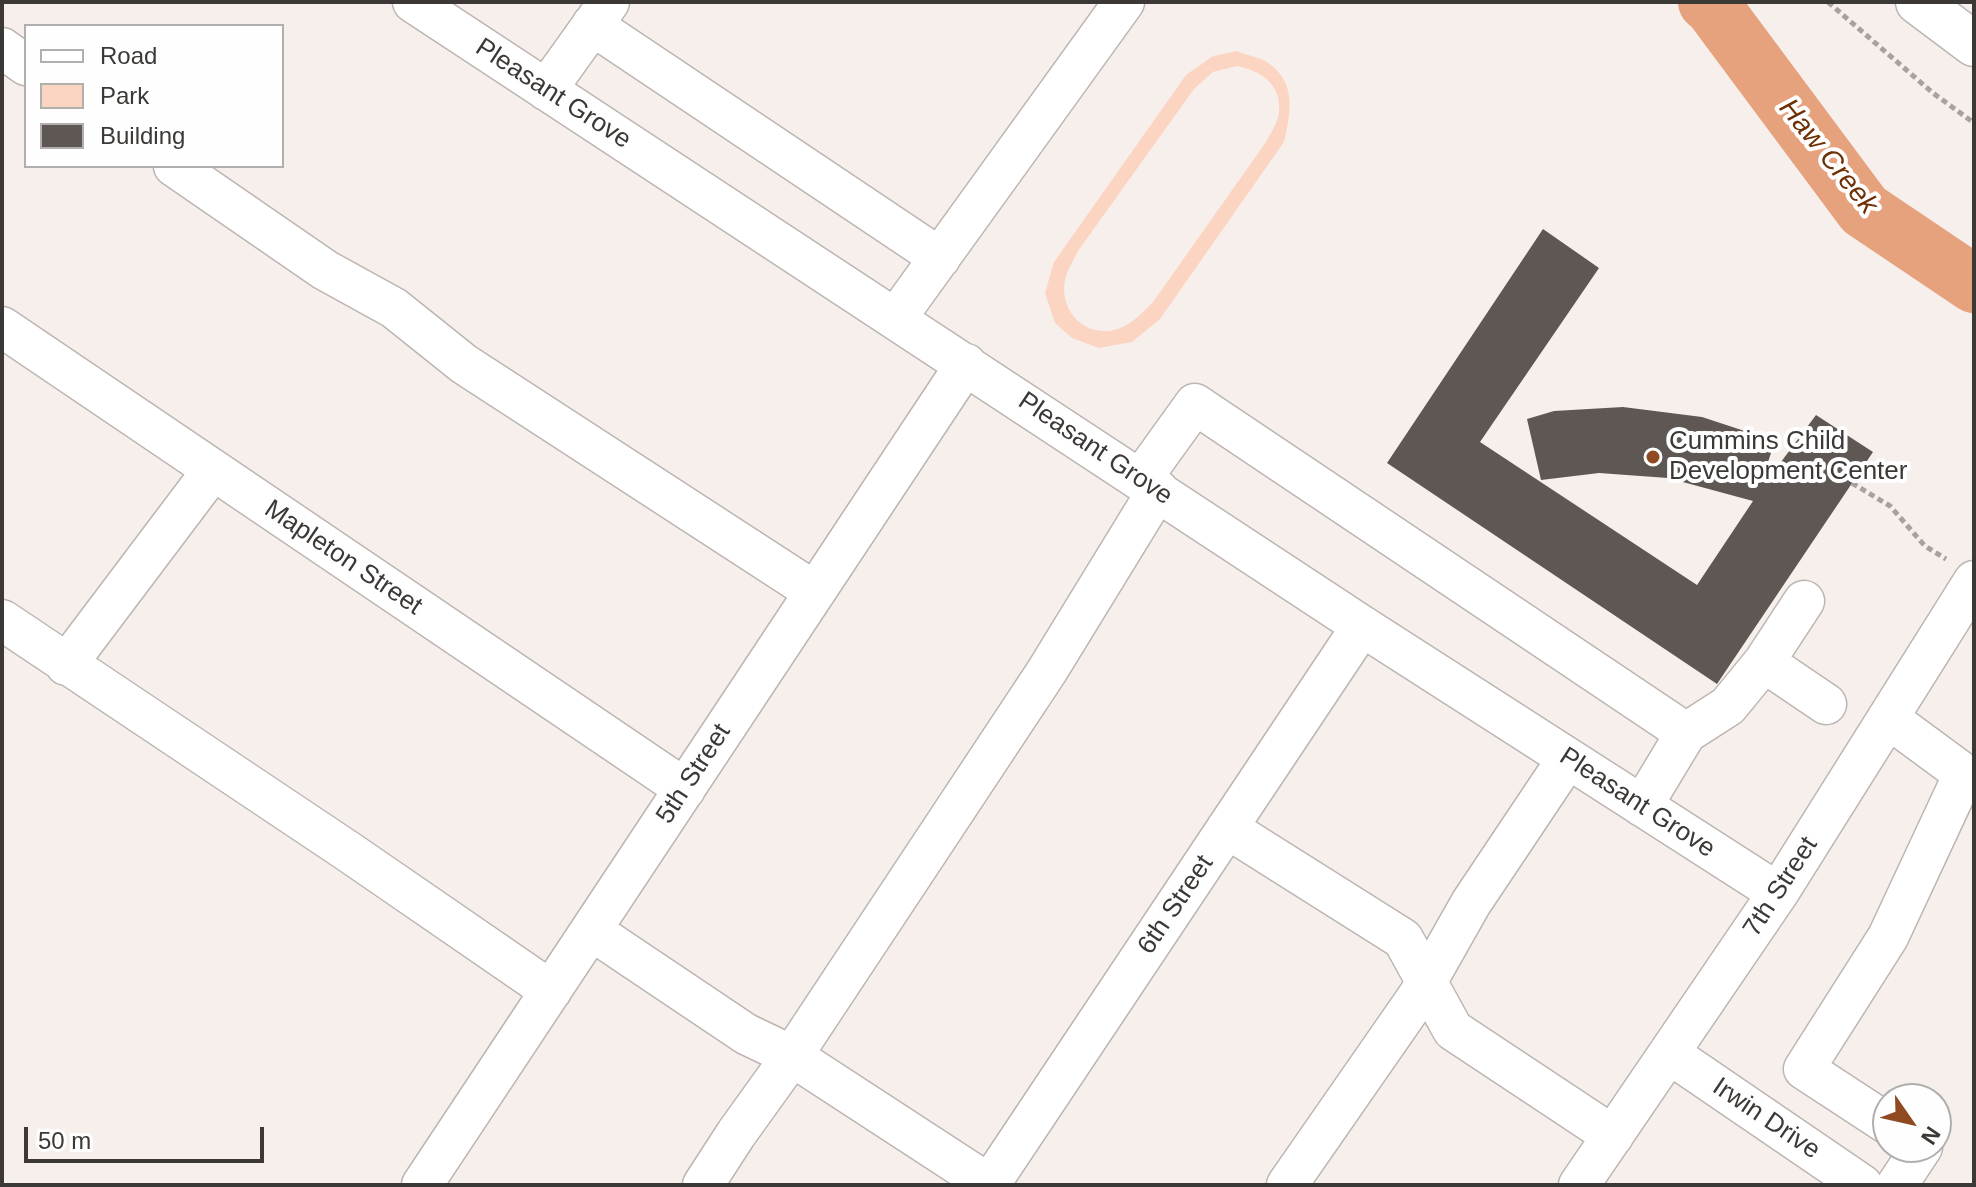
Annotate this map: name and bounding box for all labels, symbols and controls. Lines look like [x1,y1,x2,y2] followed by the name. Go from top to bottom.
[24,24,284,168] legend
[469,32,637,156] street label: Pleasant Grove
[100,42,157,69] text: Road
[100,82,149,109] text: Park
[1771,93,1885,221] water label: Haw Creek
[100,122,185,149] text: Building
[1012,386,1178,512] street label: Pleasant Grove
[1669,426,1907,488] place label: Cummins Child Development Center
[1644,448,1662,466] marker: Cummins Child Development Center
[258,494,428,622] street label: Mapleton Street
[650,718,738,830] street label: 5th Street
[1553,741,1721,865] street label: Pleasant Grove
[1737,831,1825,943] street label: 7th Street
[1132,850,1220,960] street label: 6th Street
[1706,1072,1826,1166] street label: Irwin Drive
[1872,1083,1952,1163] north arrow
[28,1111,268,1161] scale bar
[1916,1122,1945,1149] text: N
[38,1127,91,1154] text: 50 m

